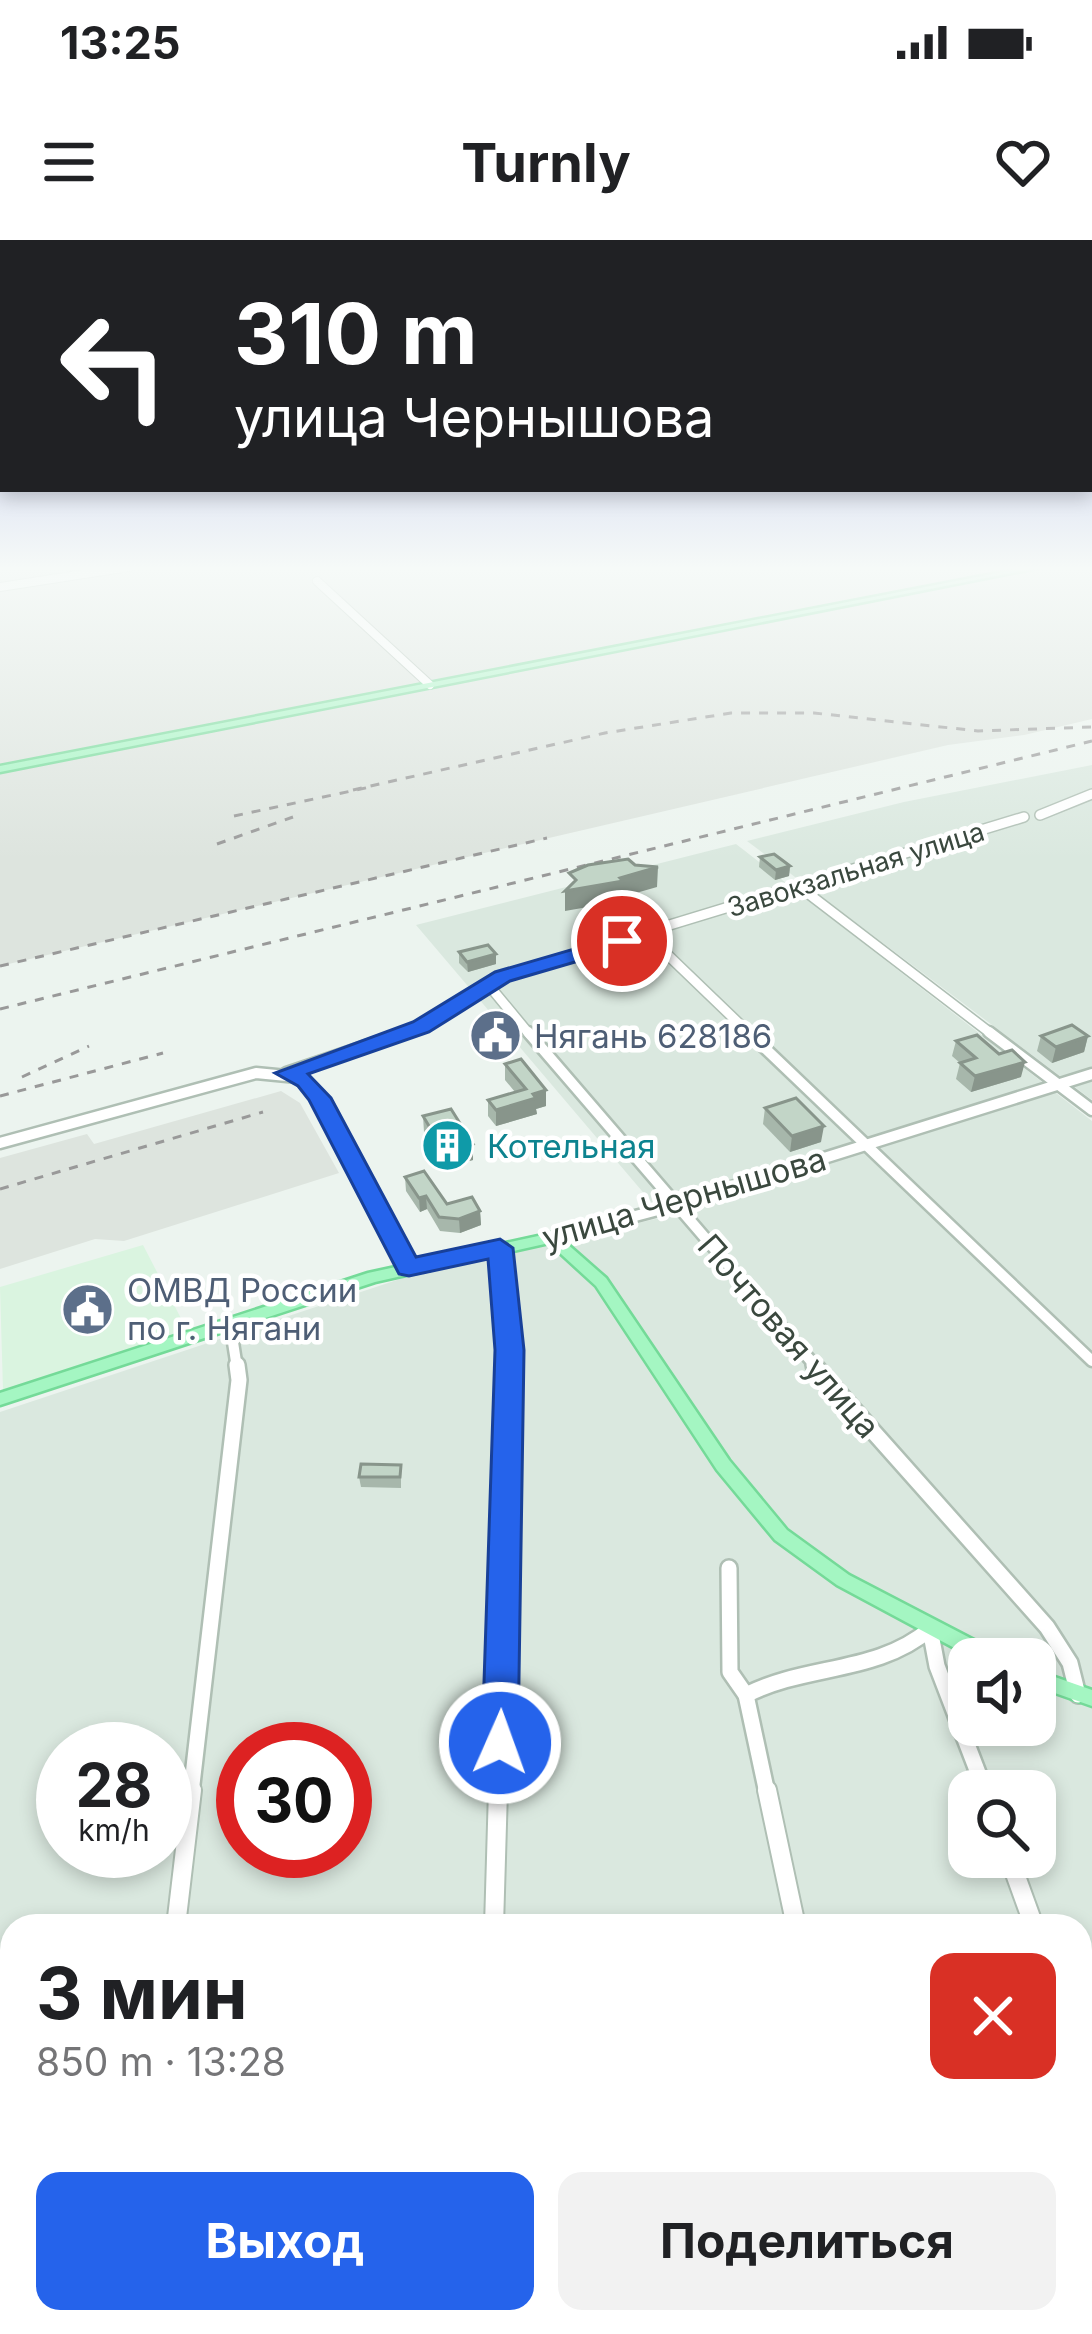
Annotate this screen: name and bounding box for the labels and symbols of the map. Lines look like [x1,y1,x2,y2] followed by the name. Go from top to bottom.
[723,815,988,924] street label: Завокзальная улица
[571,890,673,992] pin
[467,1008,523,1064] public building icon: Нягань 628186
[534,1016,772,1056] place label: Нягань 628186
[420,1118,476,1174] building icon: Котельная
[487,1126,655,1166] place label: Котельная
[537,1138,831,1258] street label: улица Чернышова
[690,1226,888,1446] street label: Почтовая улица
[127,1270,357,1348] place label: ОМВД России по г. Нягани
[60,1281,116,1337] public building icon: ОМВД России по г. Нягани
[437,1680,563,1806] position arrow
[216,1722,372,1878] speed limit sign: 30

